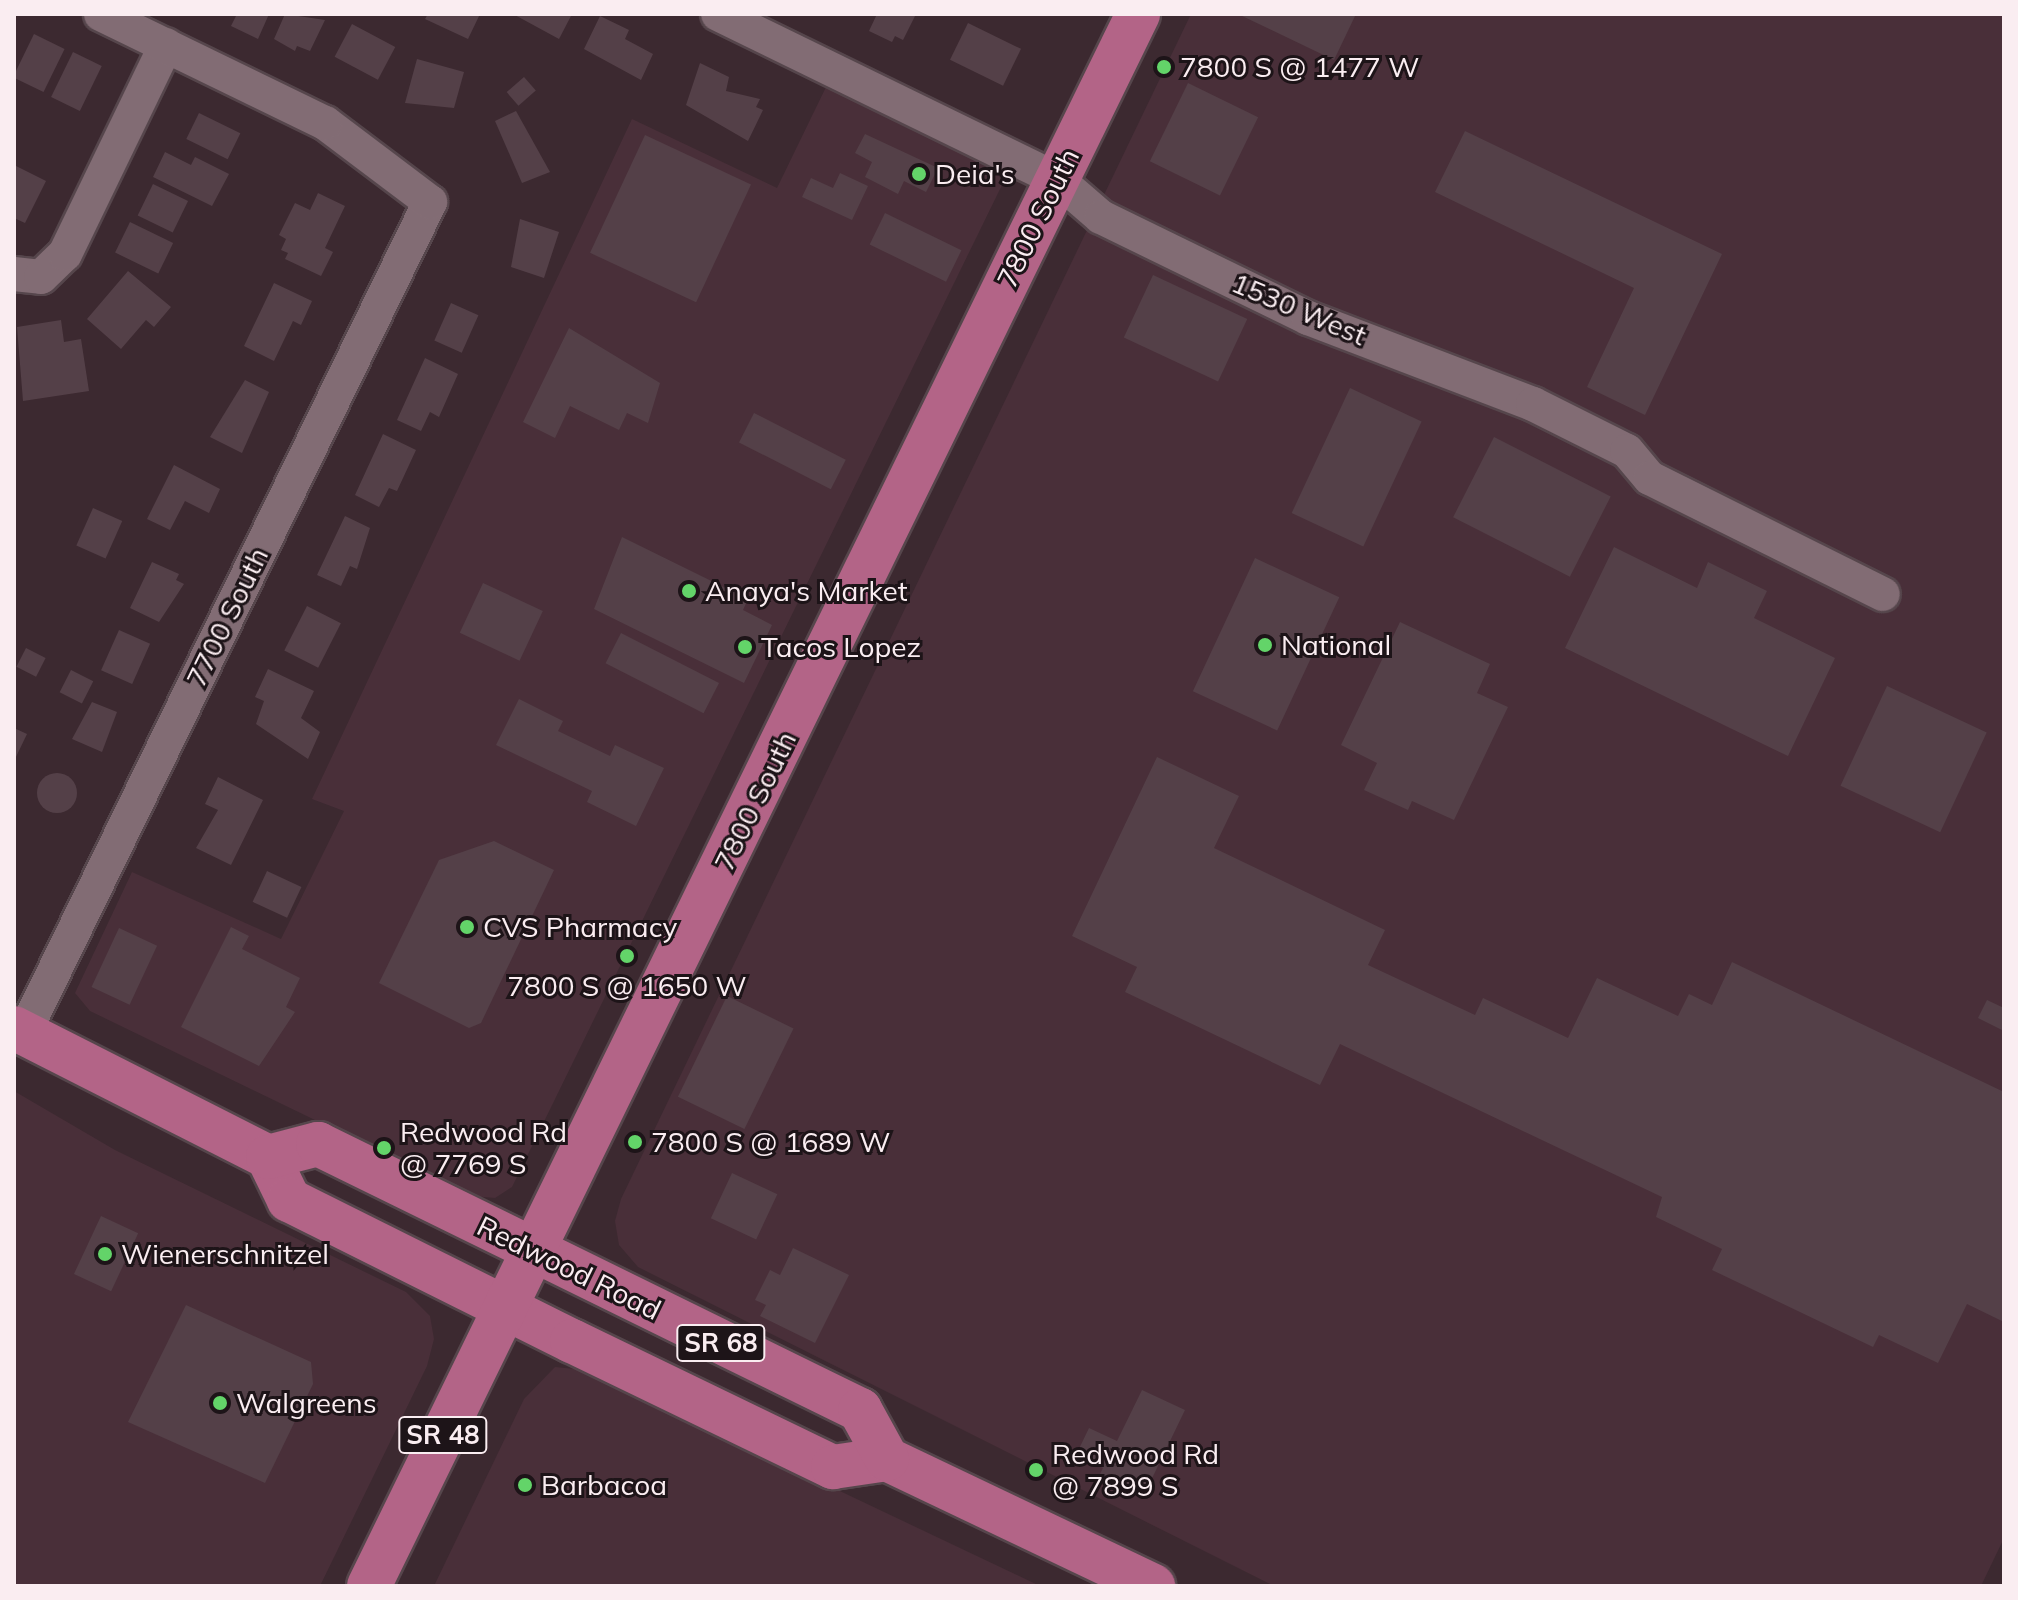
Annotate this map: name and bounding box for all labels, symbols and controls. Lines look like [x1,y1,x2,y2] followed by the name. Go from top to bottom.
[1180,50,1419,84] place label: 7800 S @ 1477 W
[1155,58,1173,76] marker: 7800 S @ 1477 W
[990,143,1086,293] street label: 7800 South
[935,157,1015,191] place label: Deia's
[910,165,928,183] marker: Deia's
[1227,266,1371,352] street label: 1530 West
[179,542,275,692] street label: 7700 South
[705,574,907,608] place label: Anaya's Market
[680,582,698,600] marker: Anaya's Market
[1281,628,1391,662] place label: National
[761,630,921,664] place label: Tacos Lopez
[1256,636,1274,654] marker: National
[736,638,754,656] marker: Tacos Lopez
[707,726,803,876] street label: 7800 South
[483,910,677,944] place label: CVS Pharmacy
[458,918,476,936] marker: CVS Pharmacy
[618,947,636,965] marker: 7800 S @ 1650 W
[507,969,747,1003] place label: 7800 S @ 1650 W
[400,1115,567,1181] place label: Redwood Rd @ 7769 S
[651,1125,890,1159] place label: 7800 S @ 1689 W
[626,1133,644,1151] marker: 7800 S @ 1689 W
[375,1139,393,1157] marker: Redwood Rd @ 7769 S
[472,1209,666,1327] street label: Redwood Road
[121,1237,329,1271] place label: Wienerschnitzel
[96,1245,114,1263] marker: Wienerschnitzel
[675,1321,767,1365] road number: SR 68
[236,1386,377,1420] place label: Walgreens
[211,1394,229,1412] marker: Walgreens
[397,1413,489,1457] road number: SR 48
[1052,1437,1219,1503] place label: Redwood Rd @ 7899 S
[1027,1461,1045,1479] marker: Redwood Rd @ 7899 S
[541,1468,667,1502] place label: Barbacoa
[516,1476,534,1494] marker: Barbacoa

